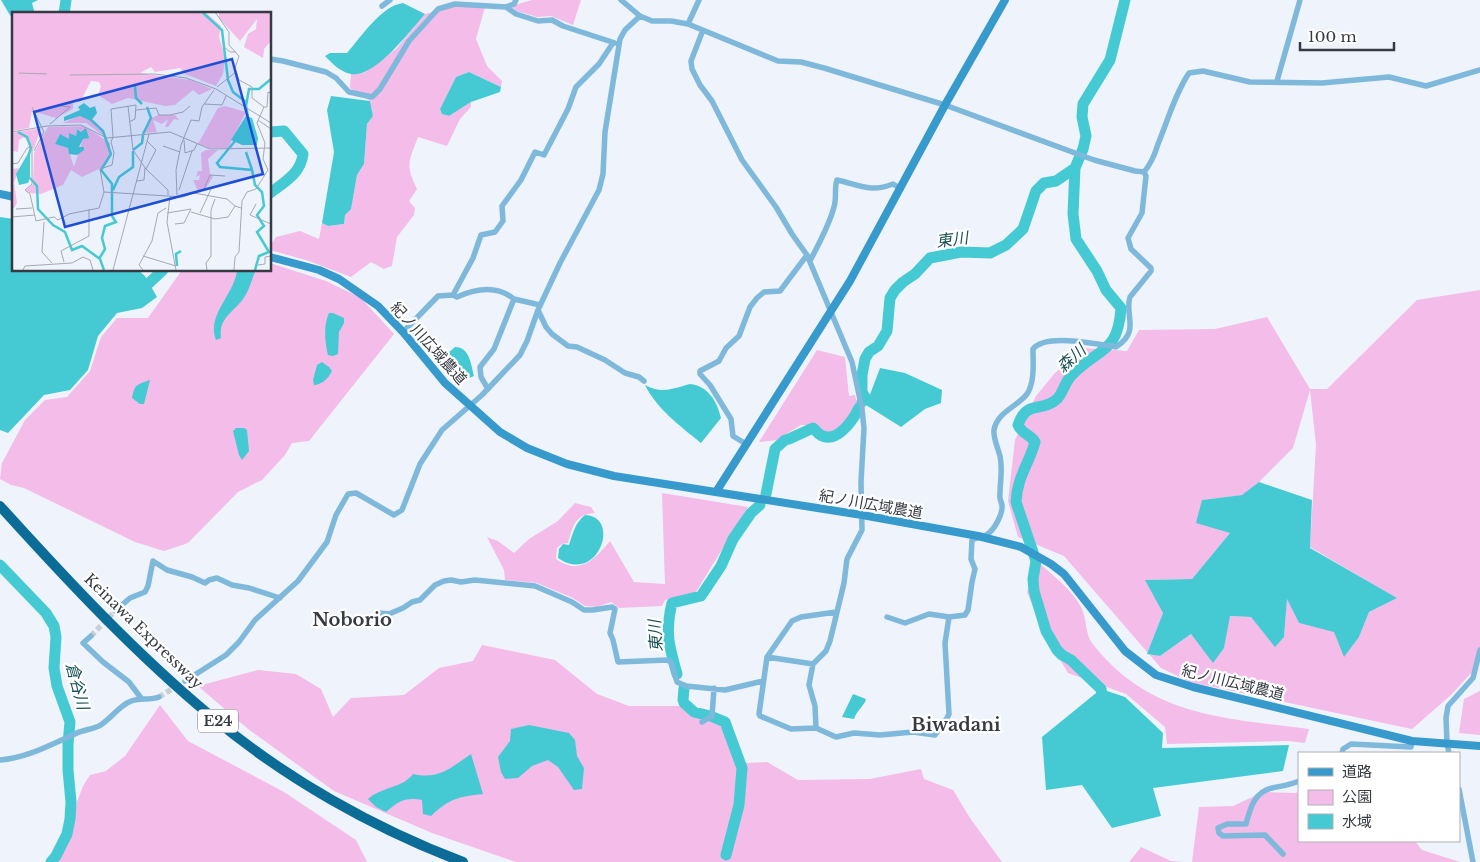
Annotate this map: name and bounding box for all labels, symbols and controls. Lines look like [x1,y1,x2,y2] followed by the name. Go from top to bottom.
[12,12,271,271] inset map
[1300,20,1394,52] scale bar
[1308,27,1357,46] text: 100 m
[935,227,971,251] water label: 東川
[387,298,471,388] street label: 紀ノ川広域農道
[1052,339,1091,376] water label: 森川
[818,486,924,522] street label: 紀ノ川広域農道
[81,569,208,693] street label: Keinawa Expressway
[312,609,392,631] district label: Noborio
[644,617,666,653] water label: 東川
[62,660,94,714] water label: 倉谷川
[1180,660,1286,704] street label: 紀ノ川広域農道
[198,709,238,732] road number: E24
[911,714,1001,736] district label: Biwadani
[1298,752,1460,842] legend
[1342,762,1372,781] text: 道路
[1342,787,1372,806] text: 公園
[1342,812,1372,831] text: 水域

